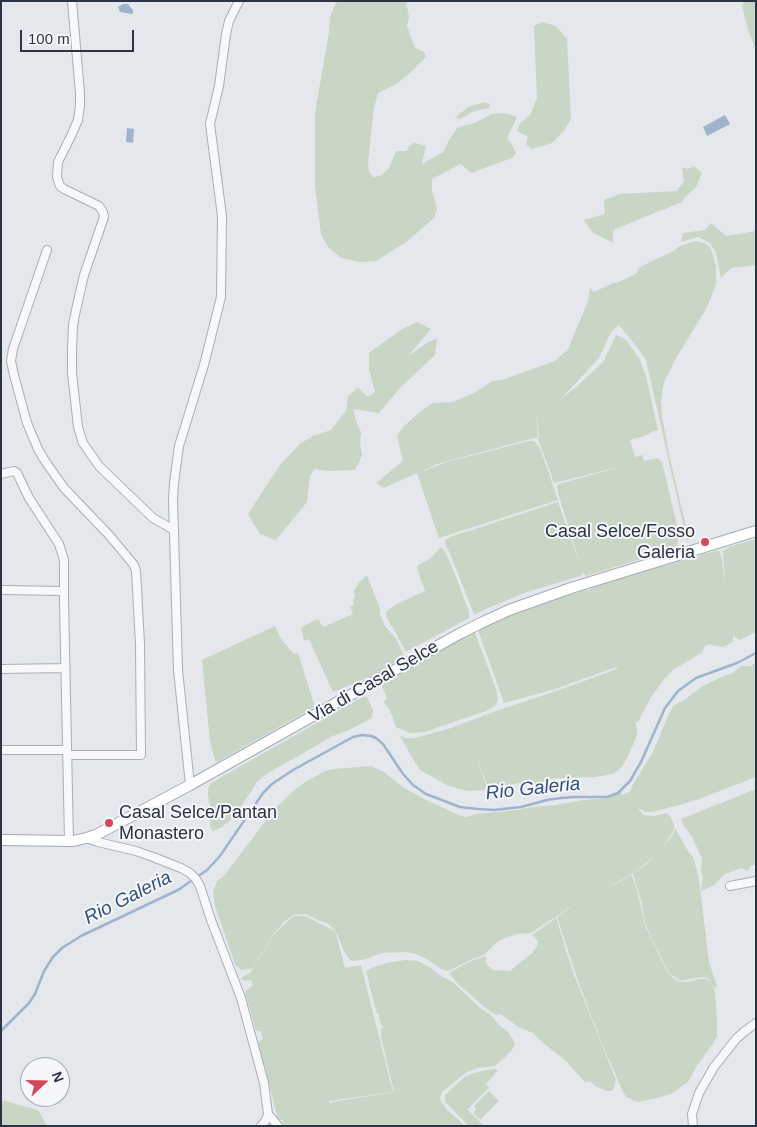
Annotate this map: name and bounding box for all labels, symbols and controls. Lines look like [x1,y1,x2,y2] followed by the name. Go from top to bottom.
[22,20,136,52] scale bar
[28,30,70,47] text: 100 m
[545,521,695,564] place label: Casal Selce/Fosso Galeria
[699,536,711,548] marker: Casal Selce/Fosso Galeria
[305,636,443,728] street label: Via di Casal Selce
[485,773,581,805] water label: Rio Galeria
[119,802,277,844] place label: Casal Selce/Pantan Monastero
[103,817,115,829] marker: Casal Selce/Pantan Monastero
[80,866,176,930] water label: Rio Galeria
[20,1057,70,1107] north arrow
[49,1069,67,1085] text: N

